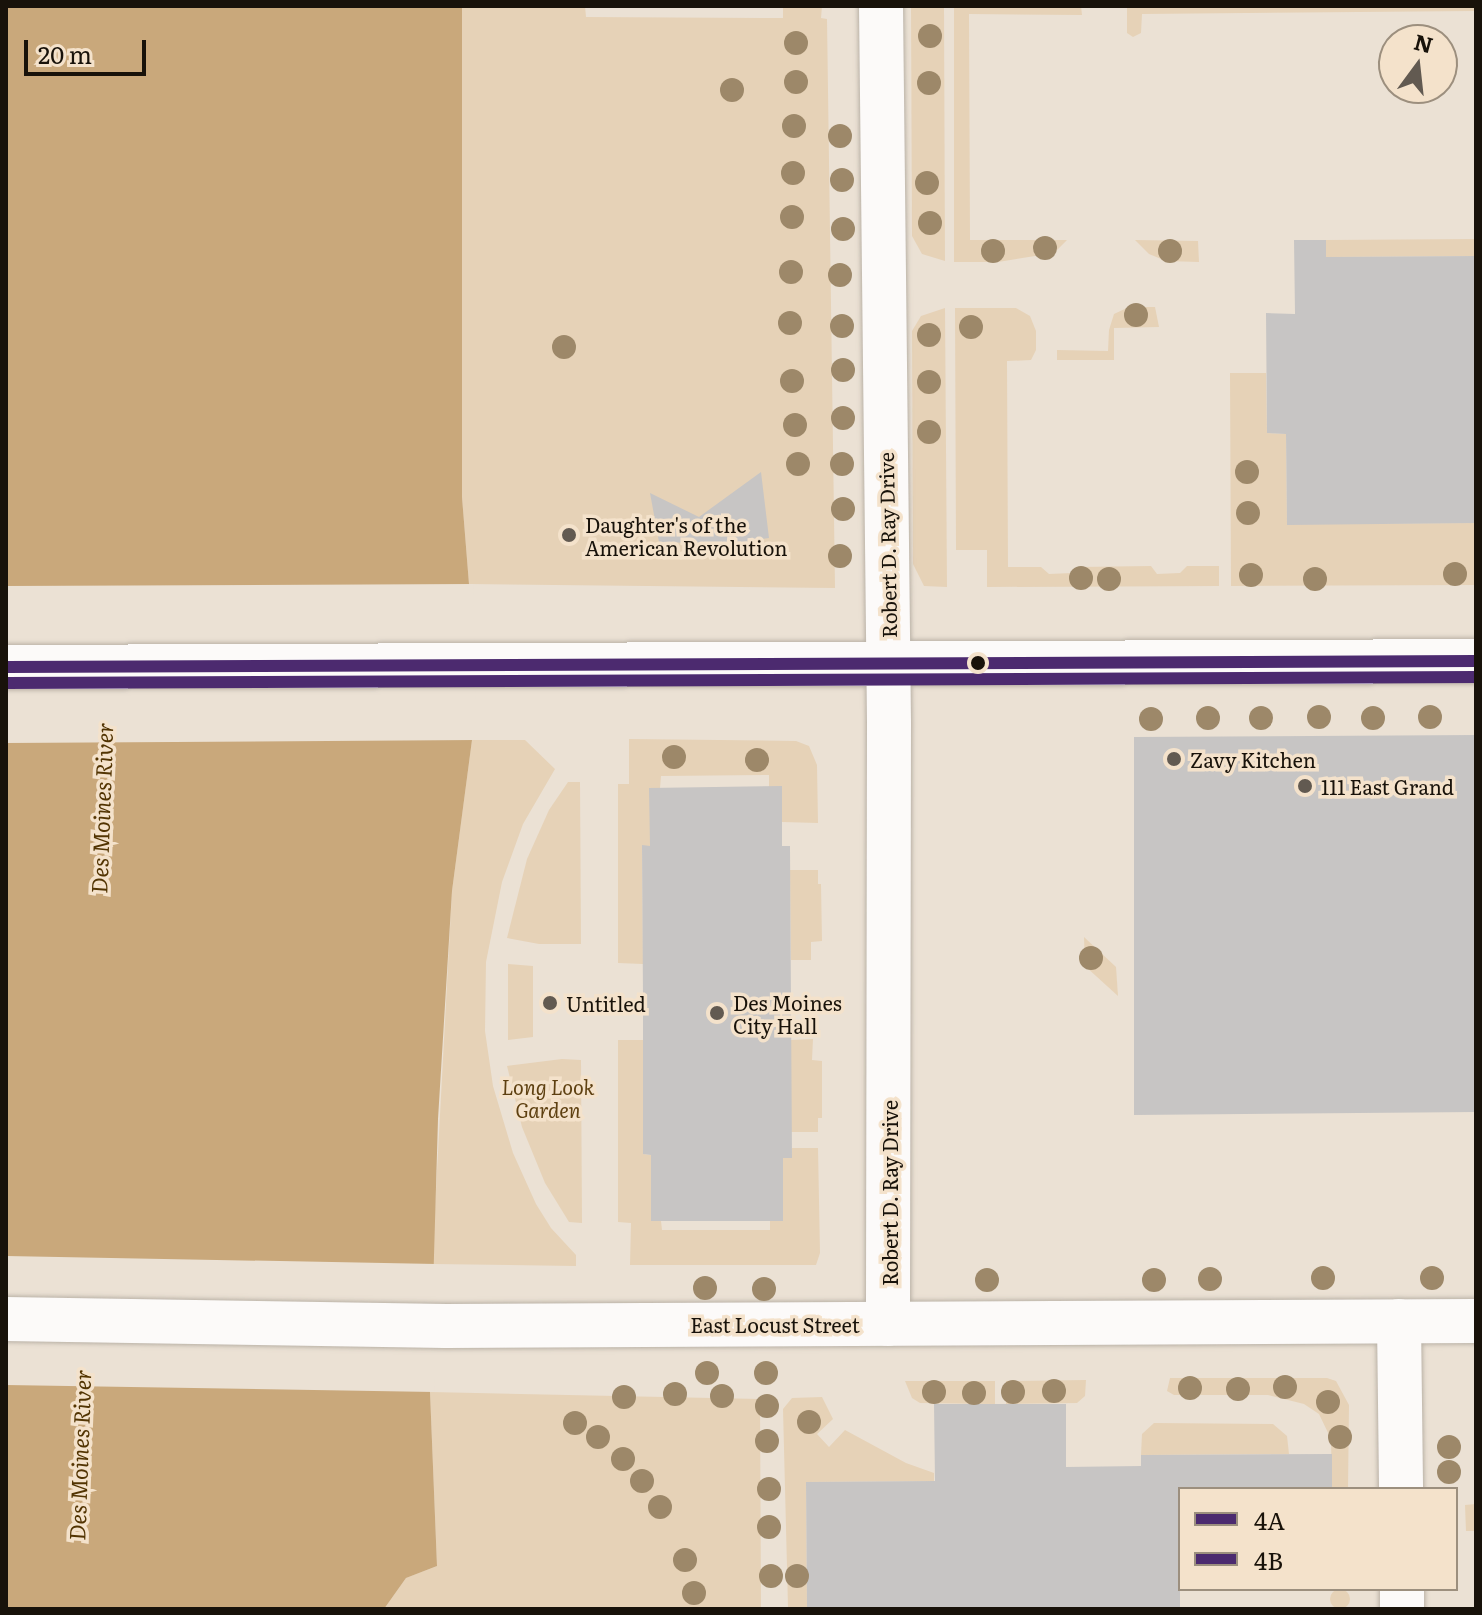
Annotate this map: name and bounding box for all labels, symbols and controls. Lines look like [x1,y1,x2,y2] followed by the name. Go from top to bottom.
[28,24,150,74] scale bar
[1378,24,1458,104] north arrow
[1411,24,1437,61] text: N
[38,36,92,71] text: 20 m
[873,452,901,638] street label: Robert D. Ray Drive
[585,512,787,559] place label: Daughter's of the American Revolution
[560,526,578,544] marker: Daughter's of the American Revolution
[970,655,986,671] unlabelled marker
[85,722,117,894] water label: Des Moines River
[1190,747,1316,771] place label: Zavy Kitchen
[1165,750,1183,768] marker: Zavy Kitchen
[1321,774,1454,798] place label: 111 East Grand
[1296,777,1314,795] marker: 111 East Grand
[733,990,842,1037] place label: Des Moines City Hall
[566,991,646,1015] place label: Untitled
[541,994,559,1012] marker: Untitled
[708,1004,726,1022] marker: Des Moines City Hall
[501,1075,595,1122] park label: Long Look Garden
[877,1100,901,1286] street label: Robert D. Ray Drive
[690,1312,860,1336] street label: East Locust Street
[63,1369,95,1541] water label: Des Moines River
[1178,1487,1458,1591] legend
[1254,1502,1285,1537] text: 4A
[1254,1542,1283,1577] text: 4B

